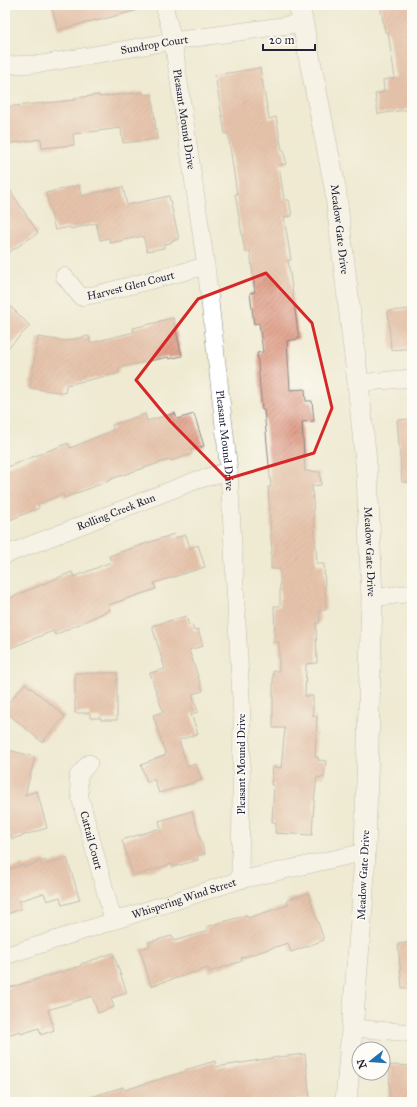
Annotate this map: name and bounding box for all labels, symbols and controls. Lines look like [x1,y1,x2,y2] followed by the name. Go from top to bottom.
[263,26,315,52] scale bar
[120,33,189,57] street label: Sundrop Court
[269,33,295,47] text: 20 m
[170,68,198,171] street label: Pleasant Mound Drive
[328,184,351,275] street label: Meadow Gate Drive
[86,268,176,303] street label: Harvest Glen Court
[213,389,236,492] street label: Pleasant Mound Drive
[75,491,157,533] street label: Rolling Creek Run
[361,506,378,597] street label: Meadow Gate Drive
[235,713,248,815] street label: Pleasant Mound Drive
[77,810,105,871] street label: Cattail Court
[355,829,372,920] street label: Meadow Gate Drive
[130,876,238,922] street label: Whispering Wind Street
[351,1041,391,1081] north arrow
[354,1057,369,1070] text: N

